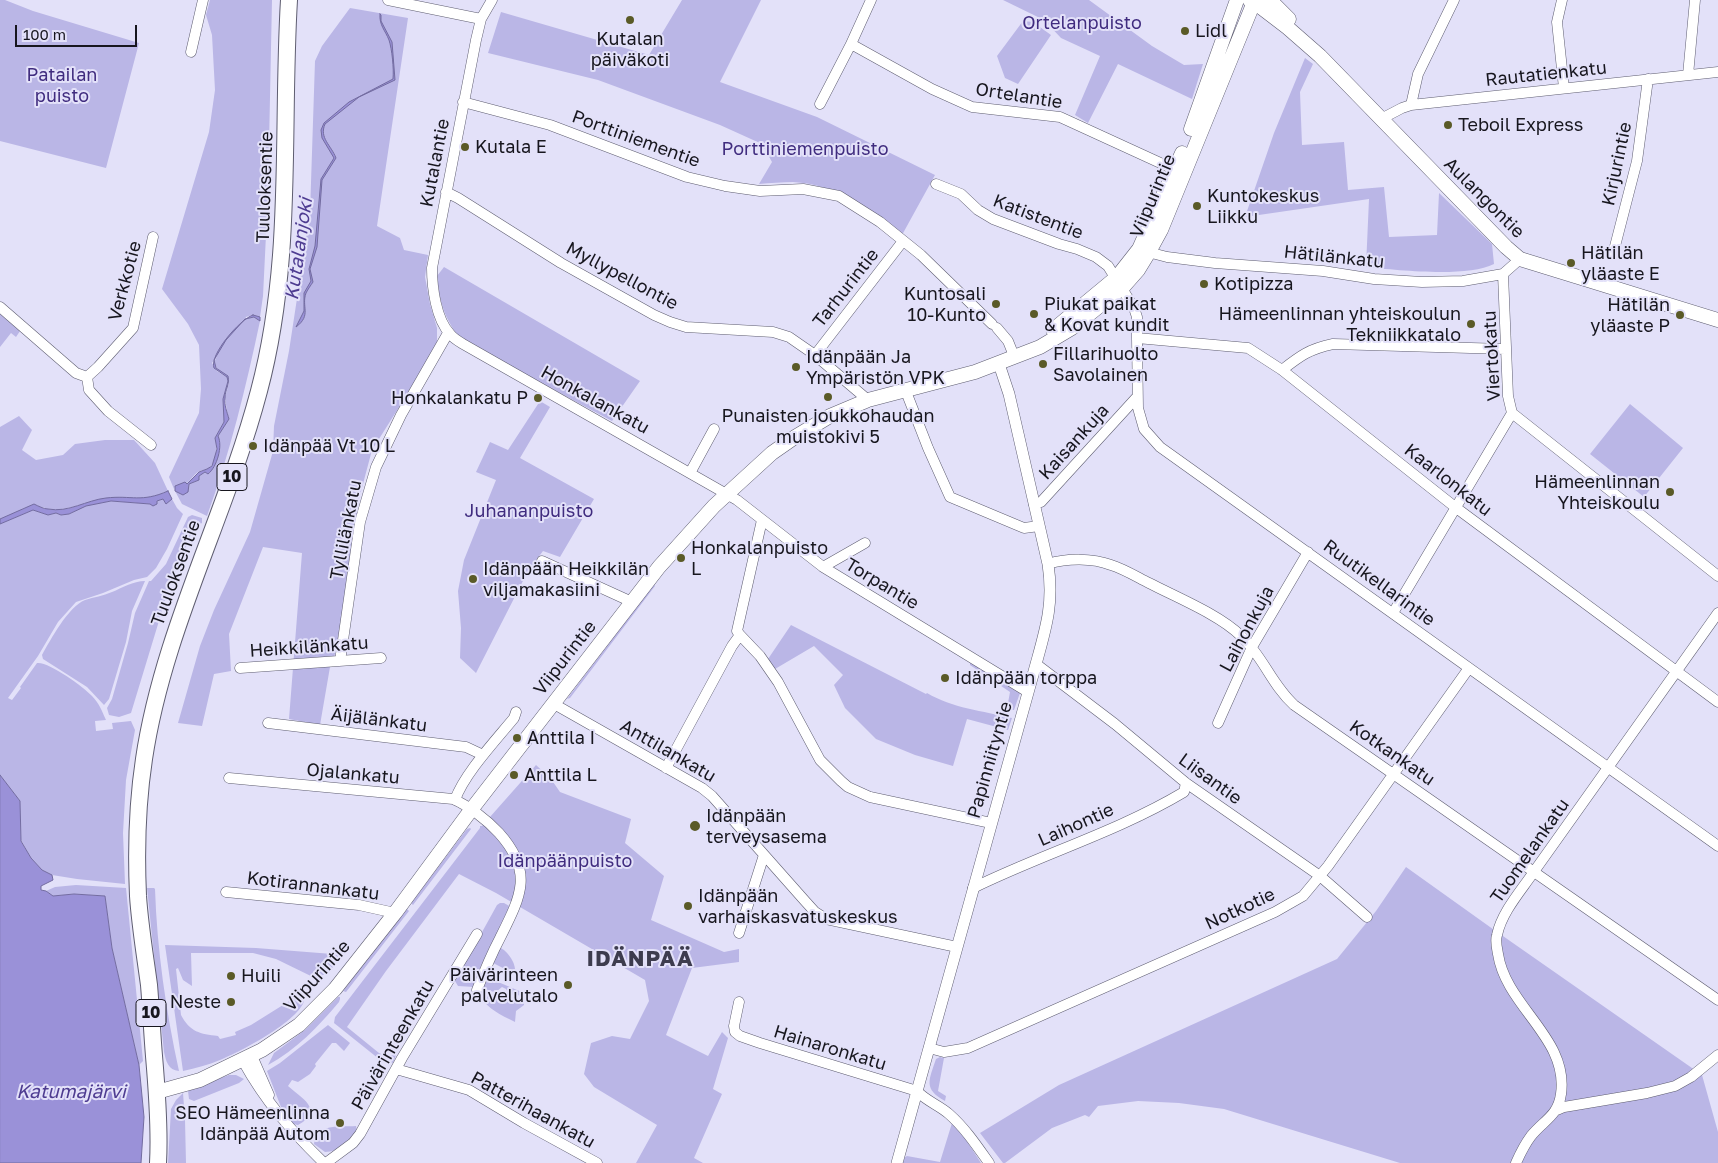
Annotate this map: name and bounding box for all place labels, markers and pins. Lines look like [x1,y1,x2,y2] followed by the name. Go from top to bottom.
[624,14,636,26] marker: Kutalan päiväkoti
[1195,20,1227,42] place label: Lidl
[1179,25,1191,37] marker: Lidl
[591,28,669,70] place label: Kutalan päiväkoti
[1458,114,1583,136] place label: Teboil Express
[1442,119,1454,131] marker: Teboil Express
[475,136,547,158] place label: Kutala E
[459,141,471,153] marker: Kutala E
[1207,185,1319,228] place label: Kuntokeskus Liikku
[1191,200,1203,212] marker: Kuntokeskus Liikku
[1581,242,1660,284] place label: Hätilän yläaste E
[1565,257,1577,269] marker: Hätilän yläaste E
[1214,273,1293,295] place label: Kotipizza
[1198,278,1210,290] marker: Kotipizza
[904,283,986,326] place label: Kuntosali 10-Kunto
[1044,293,1170,336] place label: Piukat paikat & Kovat kundit
[1590,294,1670,336] place label: Hätilän yläaste P
[990,298,1002,310] marker: Kuntosali 10-Kunto
[1219,303,1461,346] place label: Hämeenlinnan yhteiskoulun Tekniikkatalo
[1028,308,1040,320] marker: Piukat paikat & Kovat kundit
[1674,309,1686,321] marker: Hätilän yläaste P
[1465,318,1477,330] marker: Hämeenlinnan yhteiskoulun Tekniikkatalo
[1053,343,1158,386] place label: Fillarihuolto Savolainen
[806,346,945,388] place label: Idänpään Ja Ympäristön VPK
[1037,358,1049,370] marker: Fillarihuolto Savolainen
[790,361,802,373] marker: Idänpään Ja Ympäristön VPK
[391,387,528,409] place label: Honkalankatu P
[822,391,834,403] marker: Punaisten joukkohaudan muistokivi 5
[532,392,544,404] marker: Honkalankatu P
[721,405,935,448] place label: Punaisten joukkohaudan muistokivi 5
[263,435,395,457] place label: Idänpää Vt 10 L
[247,440,259,452] marker: Idänpää Vt 10 L
[1534,471,1660,514] place label: Hämeenlinnan Yhteiskoulu
[1664,486,1676,498] marker: Hämeenlinnan Yhteiskoulu
[691,537,828,580] place label: Honkalanpuisto L
[675,552,687,564] marker: Honkalanpuisto L
[483,558,649,600] place label: Idänpään Heikkilän viljamakasiini
[467,573,479,585] marker: Idänpään Heikkilän viljamakasiini
[955,667,1097,689] place label: Idänpään torppa
[939,672,951,684] marker: Idänpään torppa
[527,727,595,749] place label: Anttila I
[511,732,523,744] marker: Anttila I
[524,764,597,786] place label: Anttila L
[508,769,520,781] marker: Anttila L
[706,805,827,848] place label: Idänpään terveysasema
[688,819,702,833] marker: Idänpään terveysasema
[698,885,898,928] place label: Idänpään varhaiskasvatuskeskus
[682,900,694,912] marker: Idänpään varhaiskasvatuskeskus
[450,964,558,1006] place label: Päivärinteen palvelutalo
[241,965,281,987] place label: Huili
[225,970,237,982] marker: Huili
[562,979,574,991] marker: Päivärinteen palvelutalo
[170,991,221,1013] place label: Neste
[225,996,237,1008] marker: Neste
[175,1102,330,1144] place label: SEO Hämeenlinna Idänpää Autom
[334,1117,346,1129] marker: SEO Hämeenlinna Idänpää Autom

